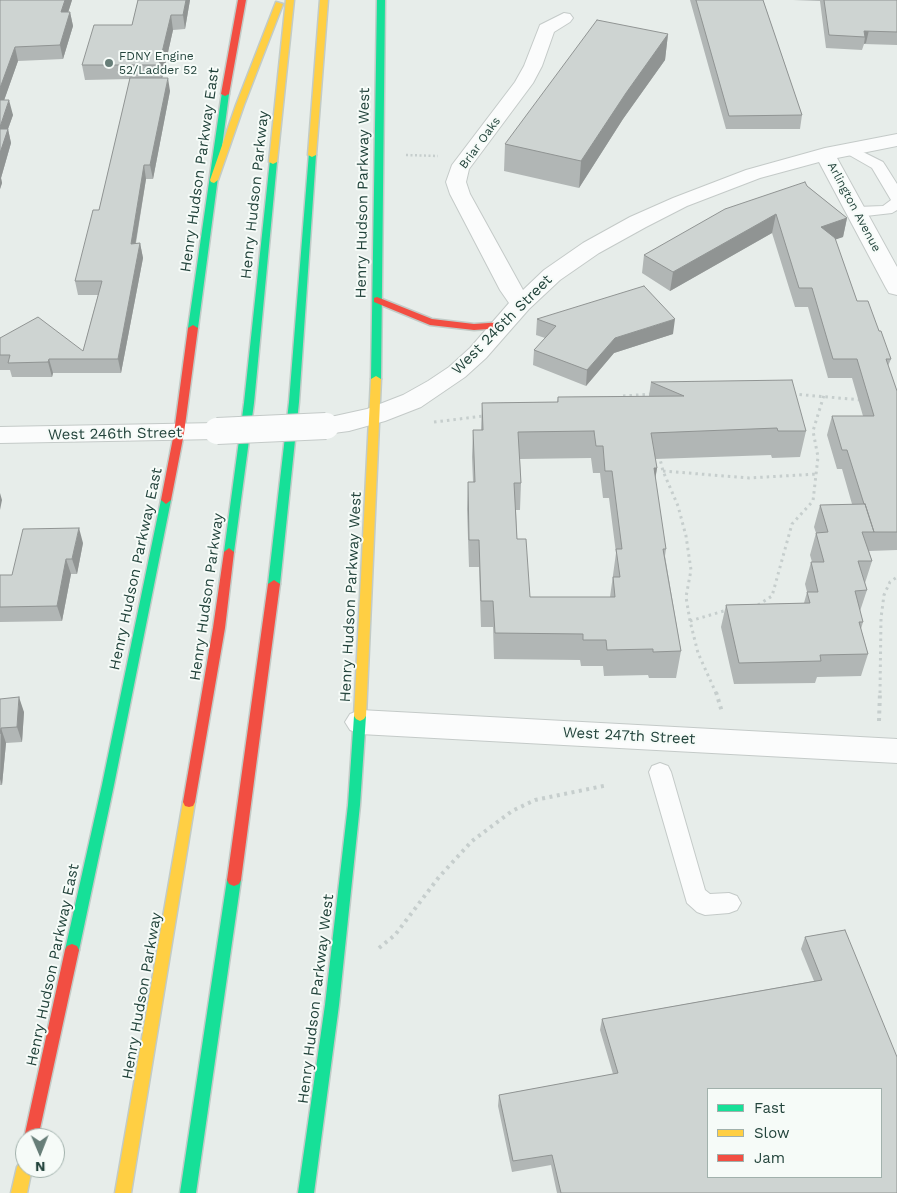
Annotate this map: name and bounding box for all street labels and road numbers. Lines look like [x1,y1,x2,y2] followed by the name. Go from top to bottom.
[177,67,223,273] street label: Henry Hudson Parkway East
[352,87,374,299] street label: Henry Hudson Parkway West
[237,110,273,280] street label: Henry Hudson Parkway
[456,114,504,172] street label: Briar Oaks
[824,160,884,254] street label: Arlington Avenue
[448,271,556,379] street label: West 246th Street
[48,424,182,444] street label: West 246th Street
[106,466,166,672] street label: Henry Hudson Parkway East
[336,491,366,703] street label: Henry Hudson Parkway West
[186,512,228,682] street label: Henry Hudson Parkway
[562,724,696,748] street label: West 247th Street
[23,862,83,1068] street label: Henry Hudson Parkway East
[294,893,338,1105] street label: Henry Hudson Parkway West
[118,911,166,1081] street label: Henry Hudson Parkway

